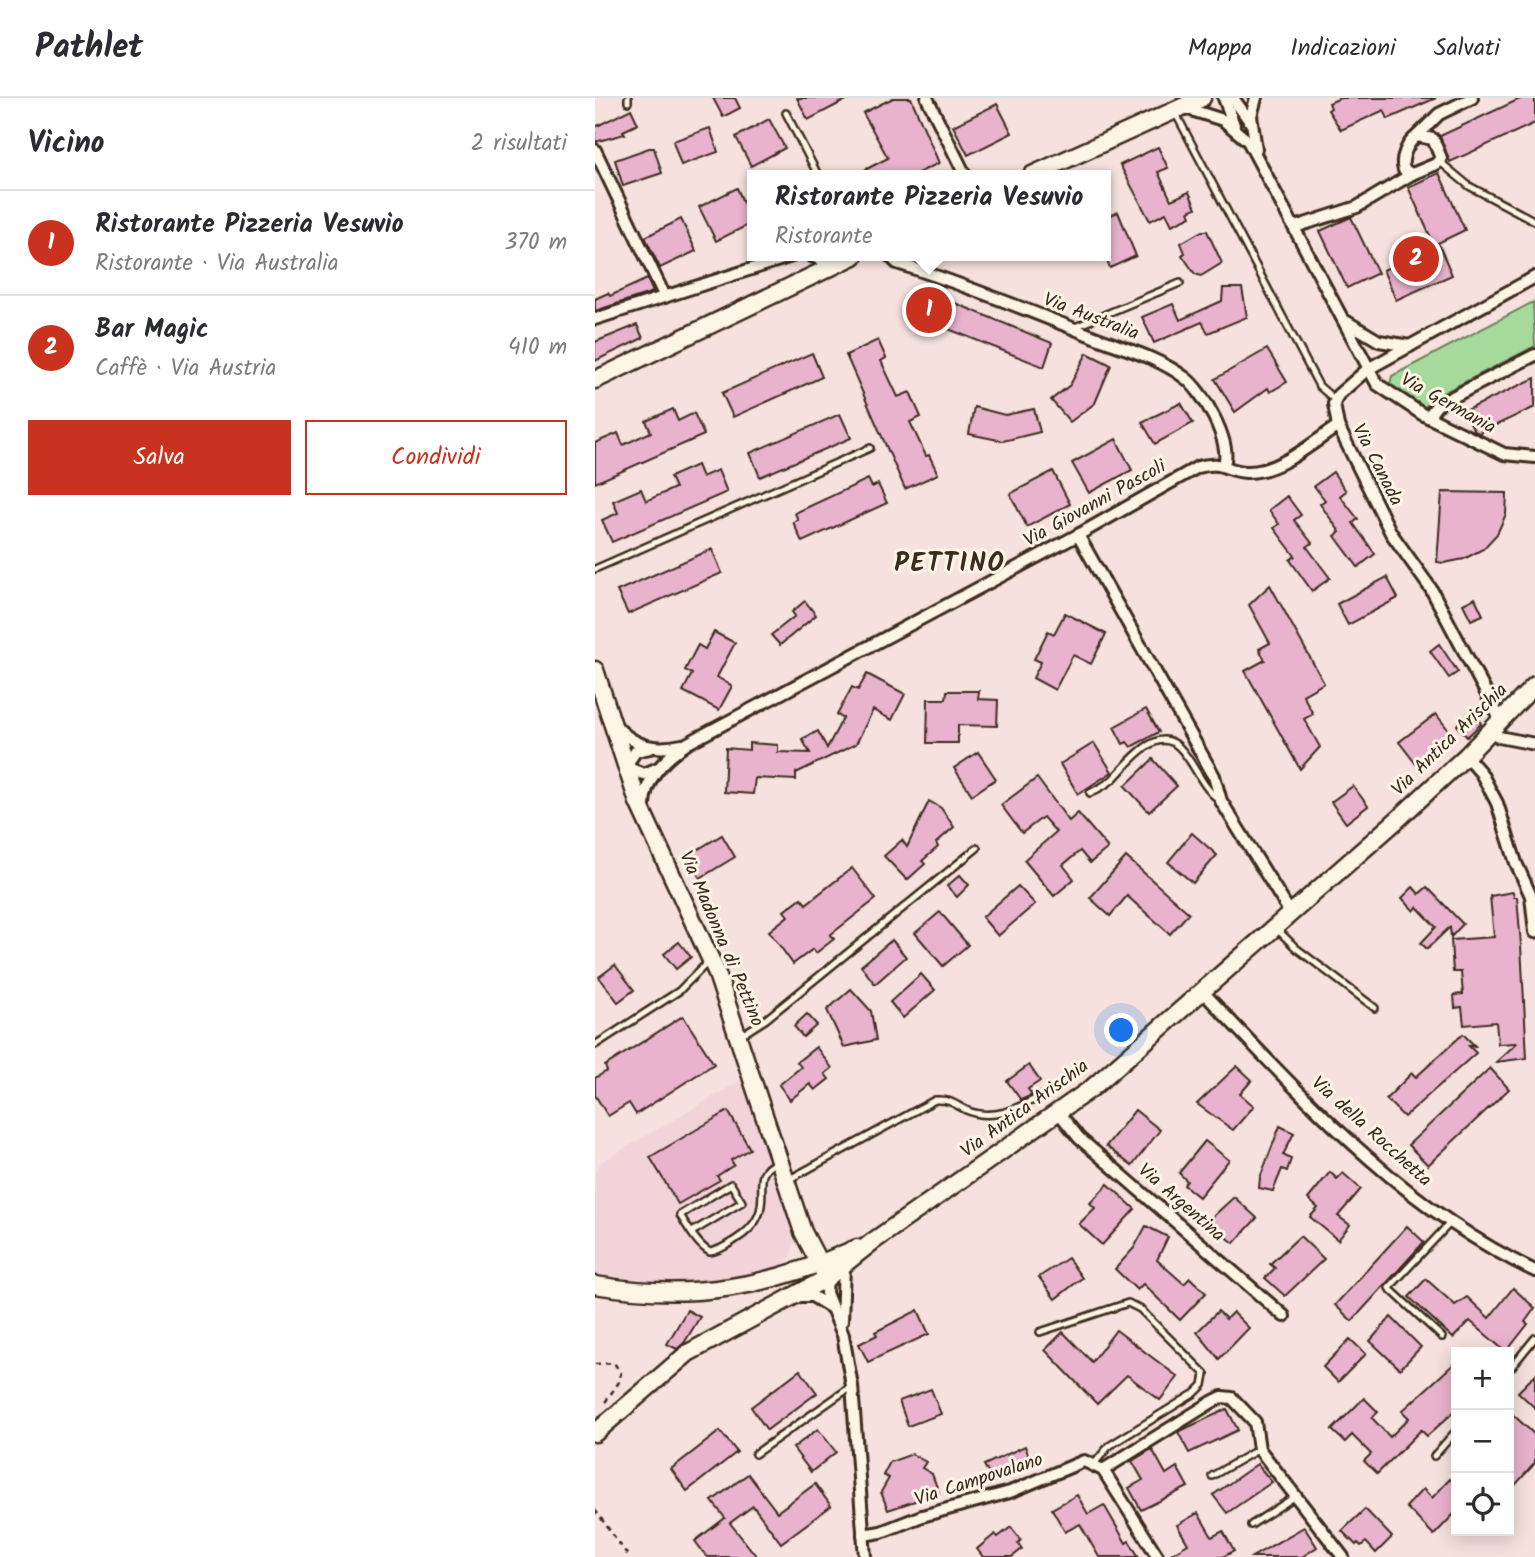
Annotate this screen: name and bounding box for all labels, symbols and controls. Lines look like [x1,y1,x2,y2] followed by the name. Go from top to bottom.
[35,22,143,75] text: Pathlet
[1188,29,1252,68] text: Mappa
[1290,29,1396,68] text: Indicazioni
[1434,29,1500,68] text: Salvati
[28,120,105,168] text: Vicino
[471,126,567,162] text: 2 risultati
[747,170,1111,261] popup
[775,177,1083,219] text: Ristorante Pizzeria Vesuvio
[95,204,404,246] text: Ristorante Pizzeria Vesuvio
[775,219,873,255] text: Ristorante
[48,225,54,261] text: 1
[504,225,567,261] text: 370 m
[1393,233,1439,285] pin: 2
[95,246,339,282] text: Ristorante · Via Australia
[906,284,952,336] pin: 1
[1039,285,1143,349] street label: Via Australia
[95,309,209,351] text: Bar Magic
[44,330,58,366] text: 2
[508,330,567,366] text: 410 m
[95,351,276,387] text: Caffè · Via Austria
[1395,365,1501,443] street label: Via Germania
[1343,419,1411,511] street label: Via Canada
[28,420,291,495] button: Salva
[305,420,567,495] button: Condividi
[1018,452,1173,556] street label: Via Giovanni Pascoli
[894,543,1006,585] district label: PETTINO
[1385,676,1515,804] street label: Via Antica Arischia
[670,846,772,1032] street label: Via Madonna di Pettino
[1104,1013,1138,1047] your location
[955,1052,1095,1166] street label: Via Antica Arischia
[1304,1069,1438,1195] street label: Via della Rocchetta
[1131,1156,1231,1250] street label: Via Argentina
[1451,1347,1514,1536] map controls
[1451,1347,1514,1410] button: +
[1451,1410,1514,1473] button: −
[911,1445,1047,1515] street label: Via Campovalano
[1451,1473,1514,1536] button: locate

